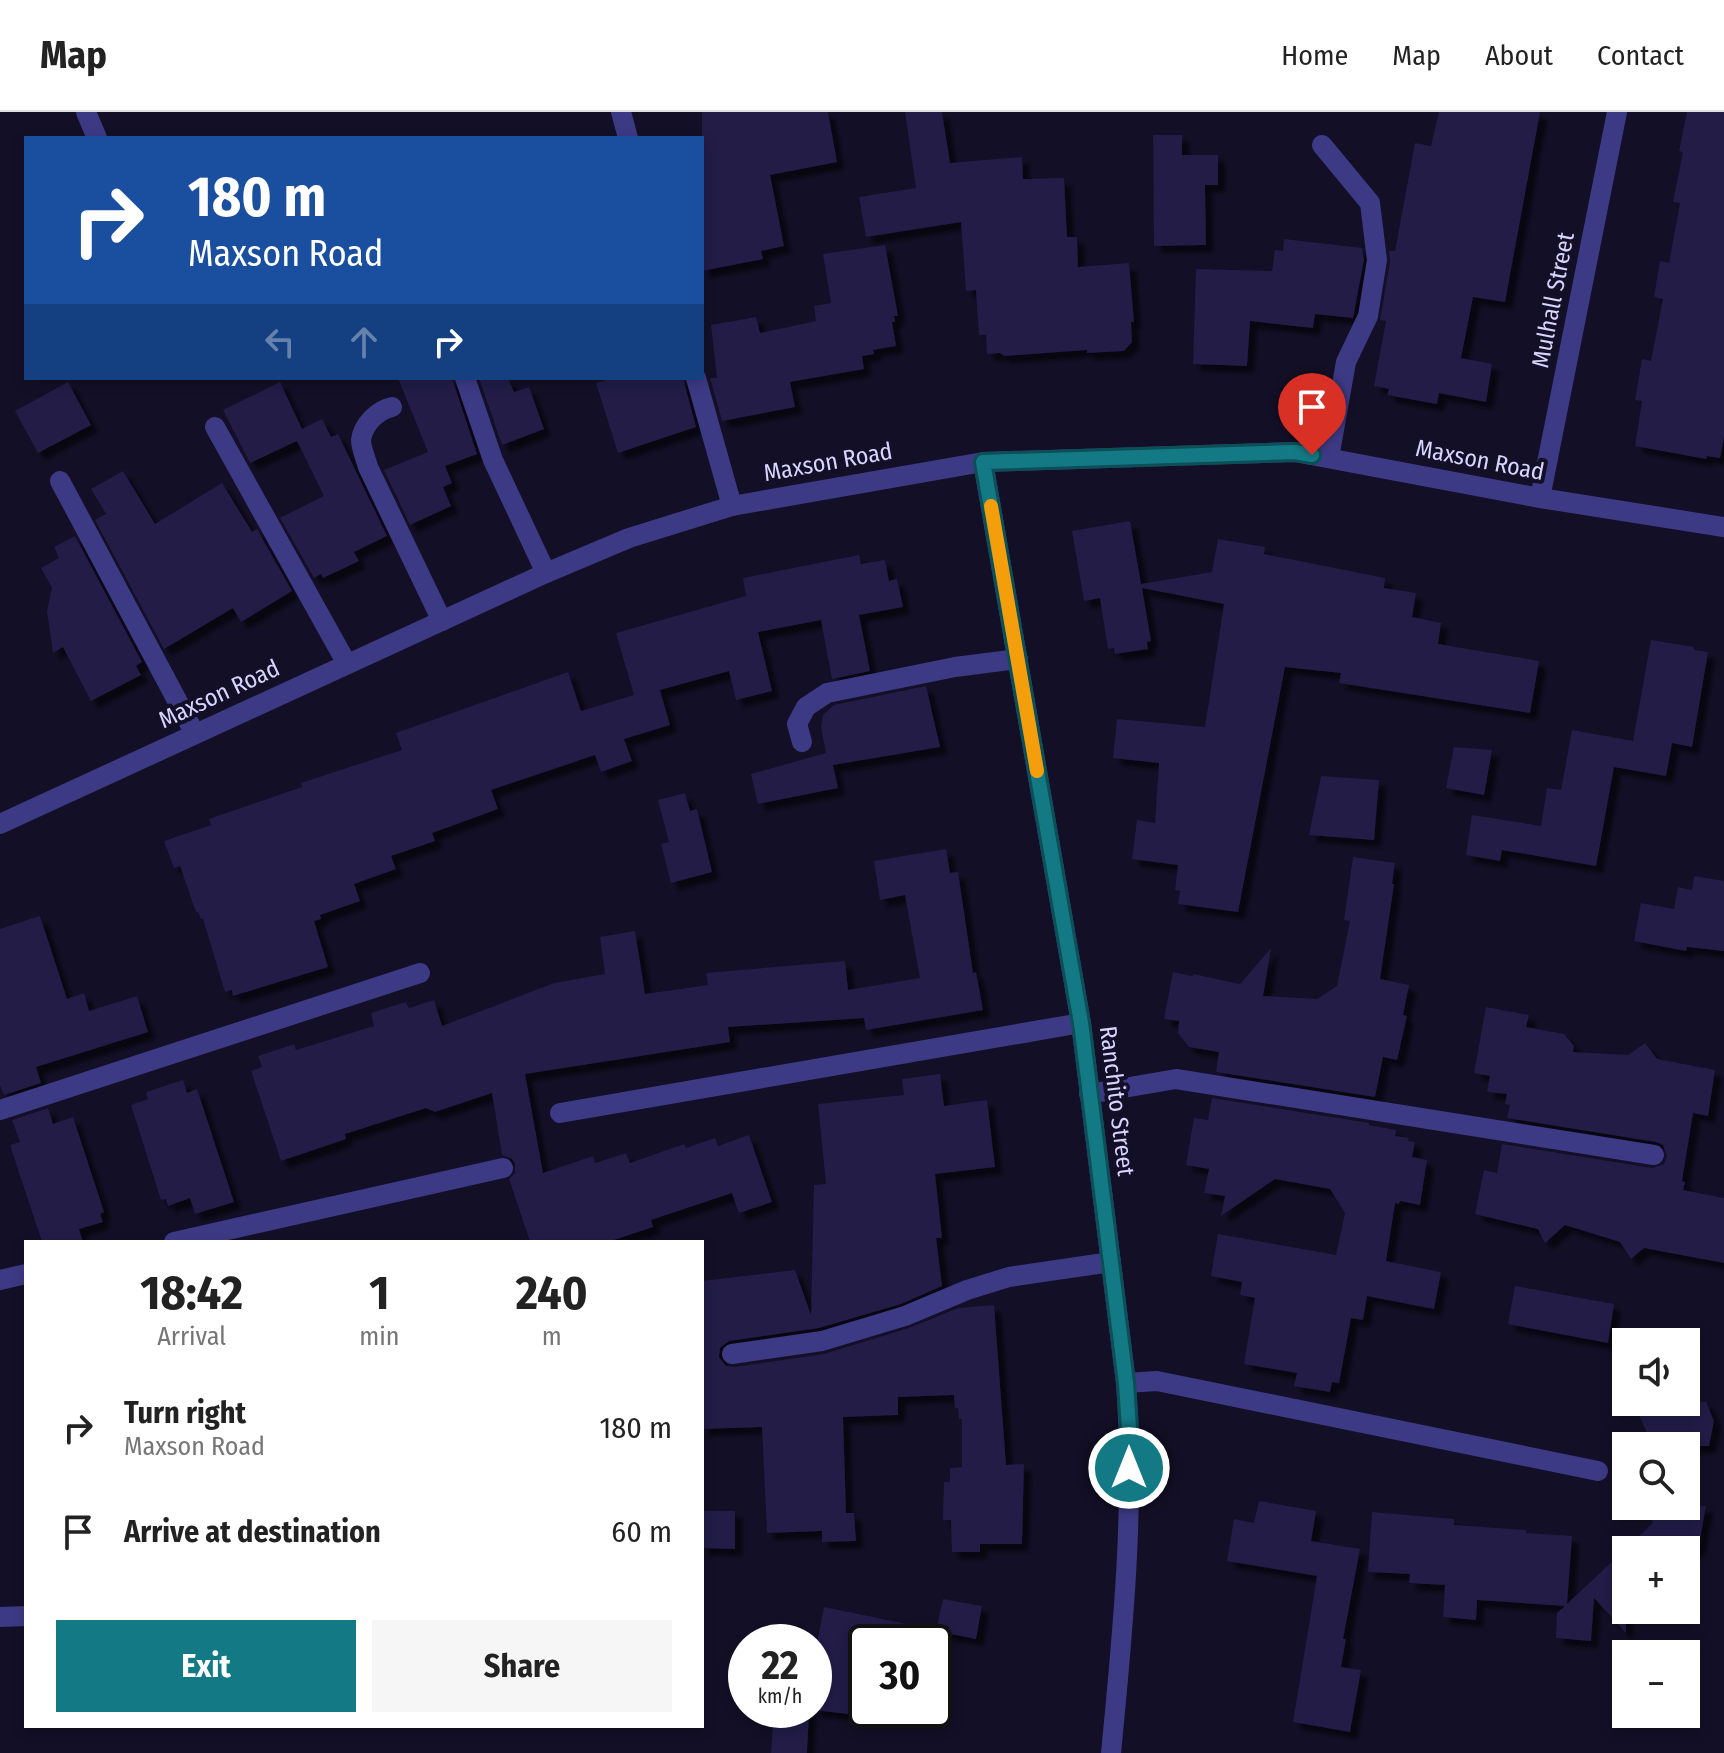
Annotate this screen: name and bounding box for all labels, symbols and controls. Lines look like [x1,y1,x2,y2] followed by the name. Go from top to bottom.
[40,32,107,78] text: Map
[1281,39,1348,72] text: Home
[1392,39,1441,72] text: Map
[1485,39,1553,72] text: About
[1597,39,1684,72] text: Contact
[188,164,326,231] text: 180 m
[56,168,160,272] icon: right
[1526,230,1580,370] street label: Mulhall Street
[188,232,383,276] text: Maxson Road
[258,320,302,364] icon: left
[342,320,386,364] icon: ahead
[426,320,470,364] icon: right
[1278,373,1346,455] pin
[1290,385,1334,429] icon: arrive
[1413,434,1547,486] street label: Maxson Road
[761,437,895,487] street label: Maxson Road
[154,654,284,734] street label: Maxson Road
[1094,1024,1140,1178] street label: Ranchito Street
[140,1264,243,1322] text: 18:42
[369,1264,389,1322] text: 1
[516,1264,588,1322] text: 240
[157,1321,226,1352] text: Arrival
[359,1321,399,1352] text: min
[542,1321,562,1352] text: m
[1612,1328,1700,1728] map controls
[1612,1328,1700,1416] button: sound
[124,1395,246,1431] text: Turn right
[56,1406,100,1450] icon: right
[600,1410,672,1446] text: 180 m
[1087,1426,1171,1510] position arrow
[124,1431,265,1462] text: Maxson Road
[1612,1432,1700,1520] button: search
[56,1510,100,1554] icon: arrive
[124,1514,381,1550] text: Arrive at destination
[611,1514,672,1550] text: 60 m
[1612,1536,1700,1624] button: +
[56,1620,356,1712] button: Exit
[372,1620,672,1712] button: Share
[848,1624,952,1728] speed limit sign: 30
[1612,1640,1700,1728] button: −
[761,1642,799,1690] text: 22
[758,1684,802,1708] text: km/h

